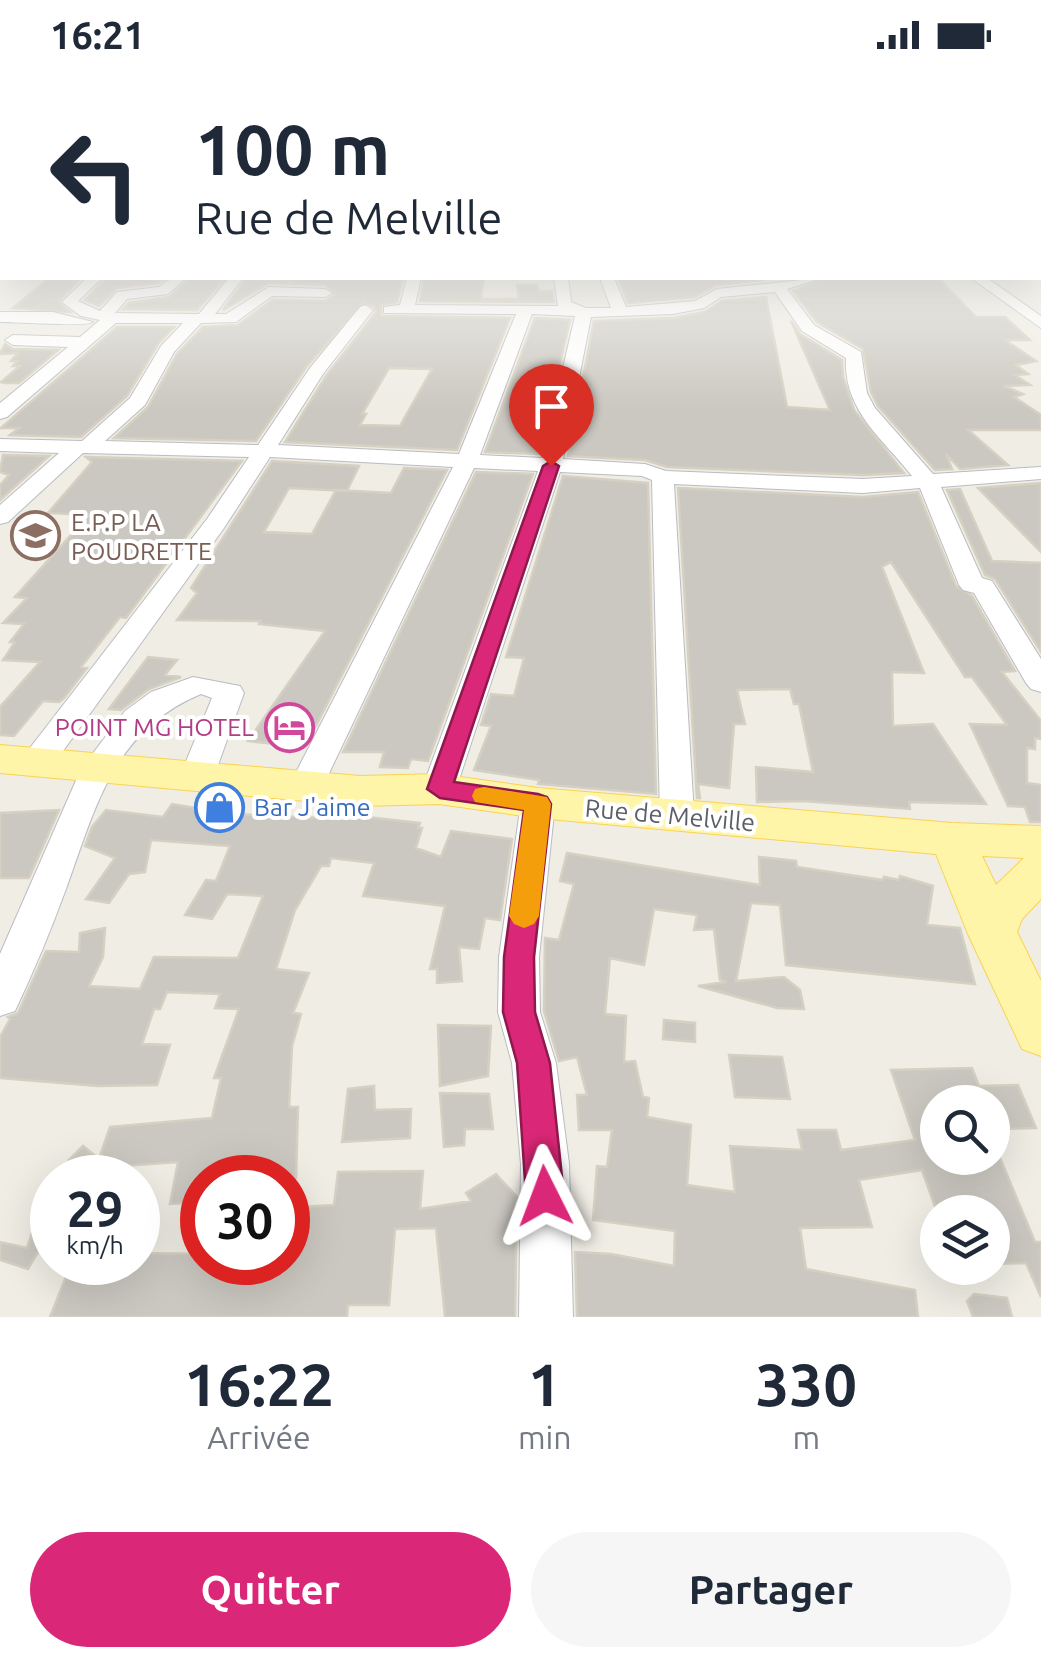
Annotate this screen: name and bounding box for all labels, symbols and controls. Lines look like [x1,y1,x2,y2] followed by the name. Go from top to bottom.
[50,14,145,56] text: 16:21
[30,110,160,240] icon: left
[195,110,390,188] text: 100 m
[195,192,502,243] text: Rue de Melville
[509,364,594,467] pin
[524,379,579,434] icon: arrive
[71,508,212,565] place label: E.P.P LA POUDRETTE
[10,510,62,562] school or university icon: E.P.P LA POUDRETTE
[263,701,315,753] hotel icon: POINT MG HOTEL
[55,713,254,741] place label: POINT MG HOTEL
[193,781,245,833] shop icon: Bar J'aime
[254,793,371,821] place label: Bar J'aime
[584,794,756,836] street label: Rue de Melville
[920,1085,1010,1285] map controls
[920,1085,1010,1175] button: search
[493,1144,597,1248] position arrow
[180,1155,310,1285] speed limit sign: 30
[67,1180,123,1236] text: 29
[920,1195,1010,1285] button: layers
[66,1231,124,1259] text: km/h
[184,1350,334,1417] text: 16:22
[528,1350,562,1417] text: 1
[756,1350,857,1417] text: 330
[207,1419,311,1455] text: Arrivée
[518,1419,572,1455] text: min
[792,1419,820,1455] text: m
[30,1532,511,1647] button: Quitter
[531,1532,1011,1647] button: Partager

